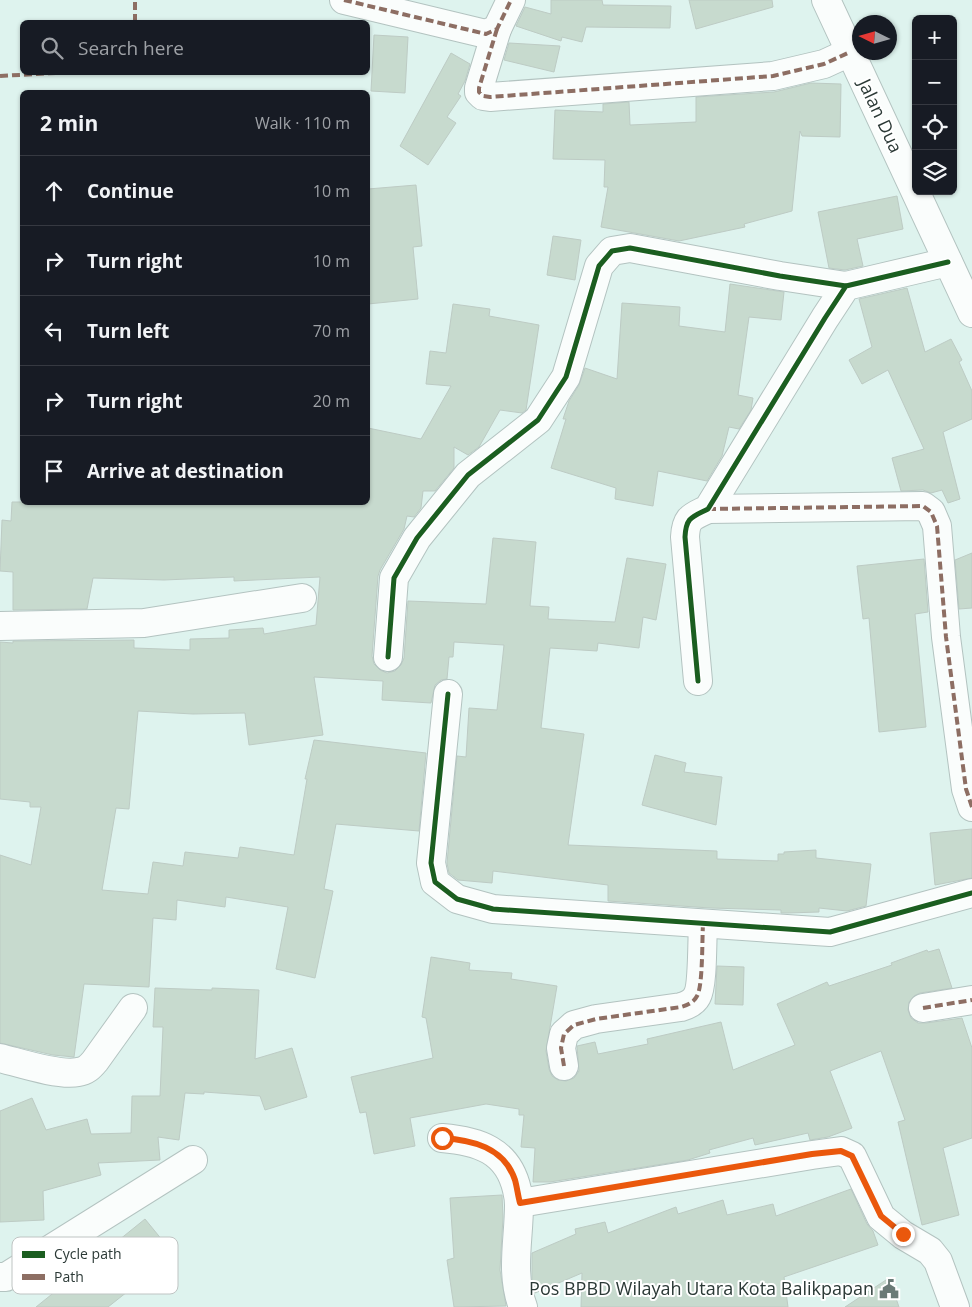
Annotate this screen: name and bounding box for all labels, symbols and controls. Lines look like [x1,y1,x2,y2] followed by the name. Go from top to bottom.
[852,15,897,60] north arrow
[912,15,957,195] map controls
[912,15,957,60] button: +
[20,20,370,75] search box
[38,34,66,62] icon: search
[78,35,184,61] text: Search here
[912,60,957,105] button: −
[852,73,909,157] street label: Jalan Dua
[912,105,957,150] button: locate
[40,109,98,137] text: 2 min
[255,112,350,134] text: Walk · 110 m
[912,150,957,195] button: layers
[40,177,68,205] icon: ahead
[87,178,174,204] text: Continue
[313,180,350,202] text: 10 m
[40,247,68,275] icon: right
[87,248,182,274] text: Turn right
[313,250,350,272] text: 10 m
[40,317,68,345] icon: left
[87,318,169,344] text: Turn left
[313,320,350,342] text: 70 m
[40,387,68,415] icon: right
[87,388,182,414] text: Turn right
[313,390,350,412] text: 20 m
[40,457,68,485] icon: arrive
[87,458,284,484] text: Arrive at destination
[431,1127,454,1150] route start
[892,1223,915,1246] route end
[12,1237,178,1294] legend
[54,1244,122,1263] text: Cycle path
[54,1267,84,1286] text: Path
[529,1276,874,1300] place label: Pos BPBD Wilayah Utara Kota Balikpapan
[878,1278,900,1300] public building icon: Pos BPBD Wilayah Utara Kota Balikpapan

